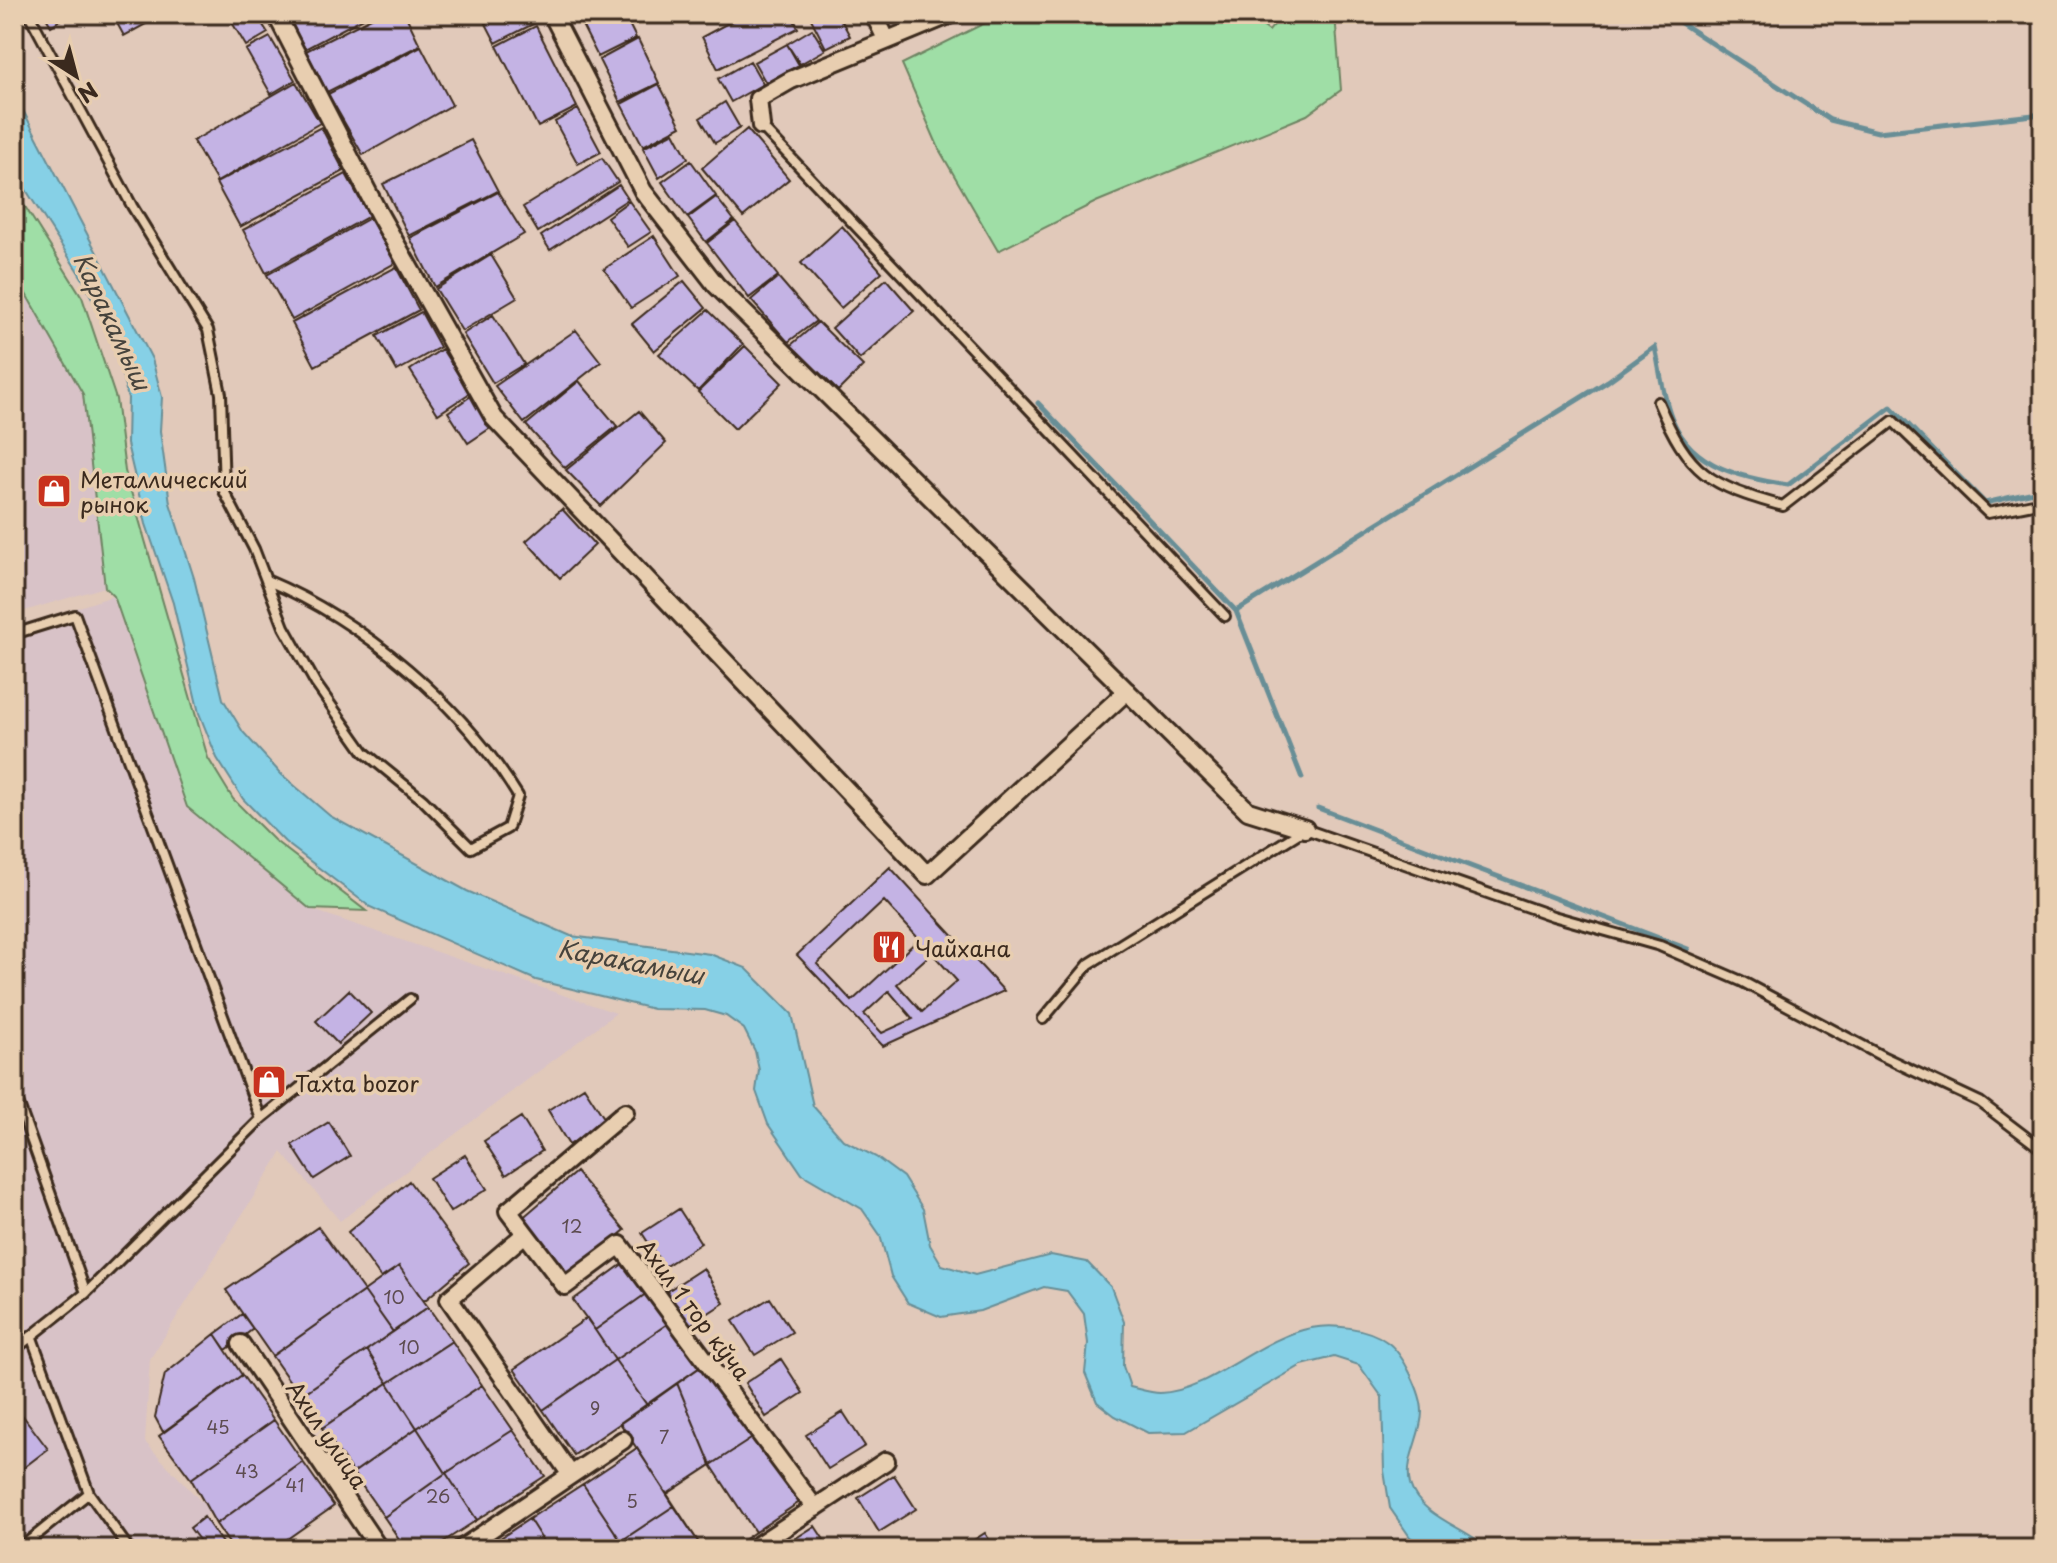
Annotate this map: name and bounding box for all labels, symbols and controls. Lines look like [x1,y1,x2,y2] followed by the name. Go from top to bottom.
[36,36,116,116] north arrow
[72,75,105,112] text: N
[66,247,161,397] water label: Каракамыш
[80,462,248,520] place label: Металлический рынок
[35,472,73,510] shop icon: Металлический рынок
[870,928,908,966] restaurant icon: Чайхана
[555,929,708,993] water label: Каракамыш
[915,931,1011,964] place label: Чайхана
[250,1063,288,1101] shop icon: Taxta bozor
[295,1066,420,1099] place label: Taxta bozor
[562,1212,582,1239] house number: 12
[631,1231,760,1387] street label: Ахил 1 тор кўча
[383,1283,405,1310] house number: 10
[398,1333,420,1360] house number: 10
[279,1373,377,1495] street label: Ахил улица
[590,1394,600,1421] house number: 9
[207,1413,230,1440] house number: 45
[659,1423,669,1450] house number: 7
[235,1457,259,1484] house number: 43
[286,1471,304,1498] house number: 41
[426,1482,450,1509] house number: 26
[626,1487,638,1514] house number: 5

